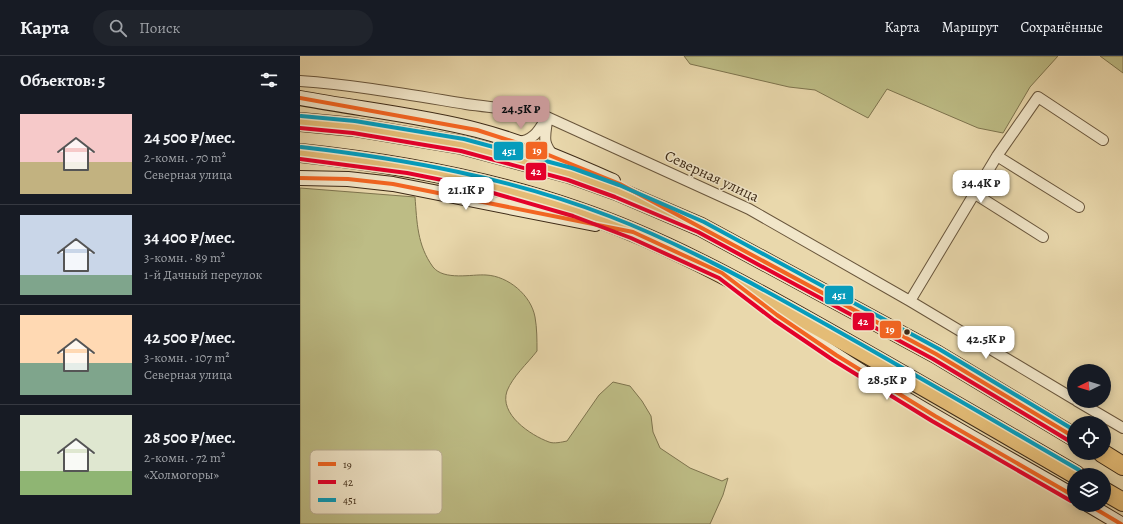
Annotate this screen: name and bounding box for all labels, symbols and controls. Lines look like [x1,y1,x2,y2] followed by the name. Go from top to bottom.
[93,10,373,46] search box
[20,15,69,41] text: Карта
[107,17,129,39] icon: search
[139,18,180,38] text: Поиск
[885,18,920,37] text: Карта
[942,18,998,37] text: Маршрут
[1020,18,1103,37] text: Сохранённые
[20,69,105,92] text: Объектов: 5
[258,69,280,91] icon: filters
[484,96,558,130] pin: 24.5K ₽
[502,100,540,117] text: 24.5K ₽
[144,126,236,149] text: 24 500 ₽/мес.
[52,130,100,178] icon: home
[493,141,524,161] line badge: 451
[525,141,548,160] line badge: 19
[532,143,542,158] text: 19
[502,144,516,159] text: 451
[662,145,762,207] street label: Северная улица
[144,149,226,166] text: 2-комн. · 70 m²
[525,162,547,181] line badge: 42
[531,164,542,179] text: 42
[144,166,232,183] text: Северная улица
[944,170,1018,204] pin: 34.4K ₽
[962,174,1000,191] text: 34.4K ₽
[429,177,503,211] pin: 21.1K ₽
[448,181,484,198] text: 21.1K ₽
[144,226,236,249] text: 34 400 ₽/мес.
[52,231,100,279] icon: home
[144,249,225,266] text: 3-комн. · 89 m²
[144,266,262,283] text: 1-й Дачный переулок
[824,285,854,305] line badge: 451
[832,288,846,303] text: 451
[852,312,875,331] line badge: 42
[858,314,869,329] text: 42
[879,320,902,339] line badge: 19
[885,322,895,337] text: 19
[144,326,236,349] text: 42 500 ₽/мес.
[949,326,1023,360] pin: 42.5K ₽
[902,327,912,337] unlabelled marker
[967,330,1005,347] text: 42.5K ₽
[52,331,100,379] icon: home
[144,349,230,366] text: 3-комн. · 107 m²
[1067,364,1111,408] north arrow
[1067,364,1111,512] map controls
[144,366,232,383] text: Северная улица
[850,367,924,401] pin: 28.5K ₽
[867,371,907,388] text: 28.5K ₽
[1067,416,1111,460] button: locate
[144,426,236,449] text: 28 500 ₽/мес.
[52,431,100,479] icon: home
[144,449,225,466] text: 2-комн. · 72 m²
[310,450,442,514] legend
[343,457,352,472] text: 19
[144,466,219,483] text: «Холмогоры»
[1067,468,1111,512] button: layers
[343,475,353,490] text: 42
[343,493,357,508] text: 451

